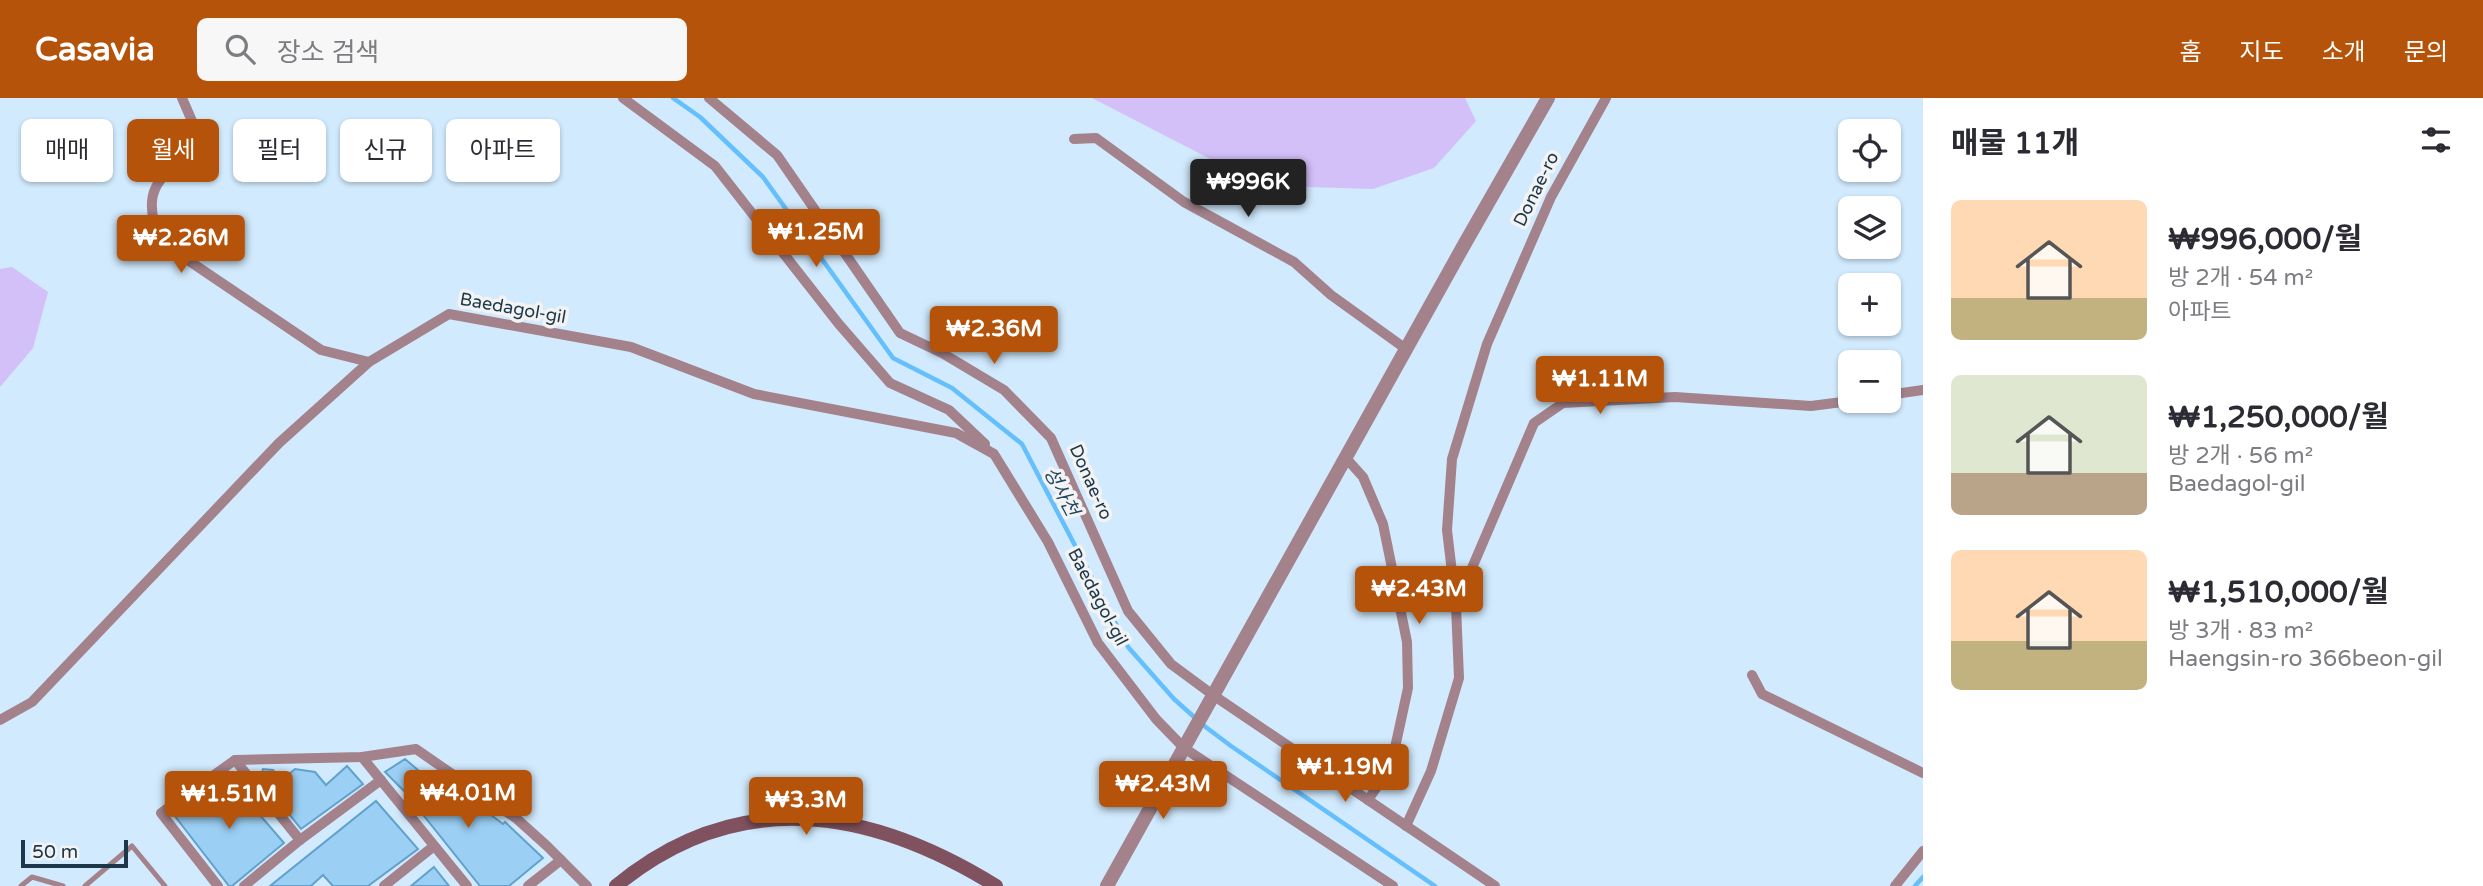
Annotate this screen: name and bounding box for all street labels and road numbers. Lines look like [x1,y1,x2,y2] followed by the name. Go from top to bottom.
[1509,148,1564,230] street label: Donae-ro
[458,288,568,328] street label: Baedagol-gil
[1065,441,1117,523] street label: Donae-ro
[1063,544,1133,650] street label: Baedagol-gil

